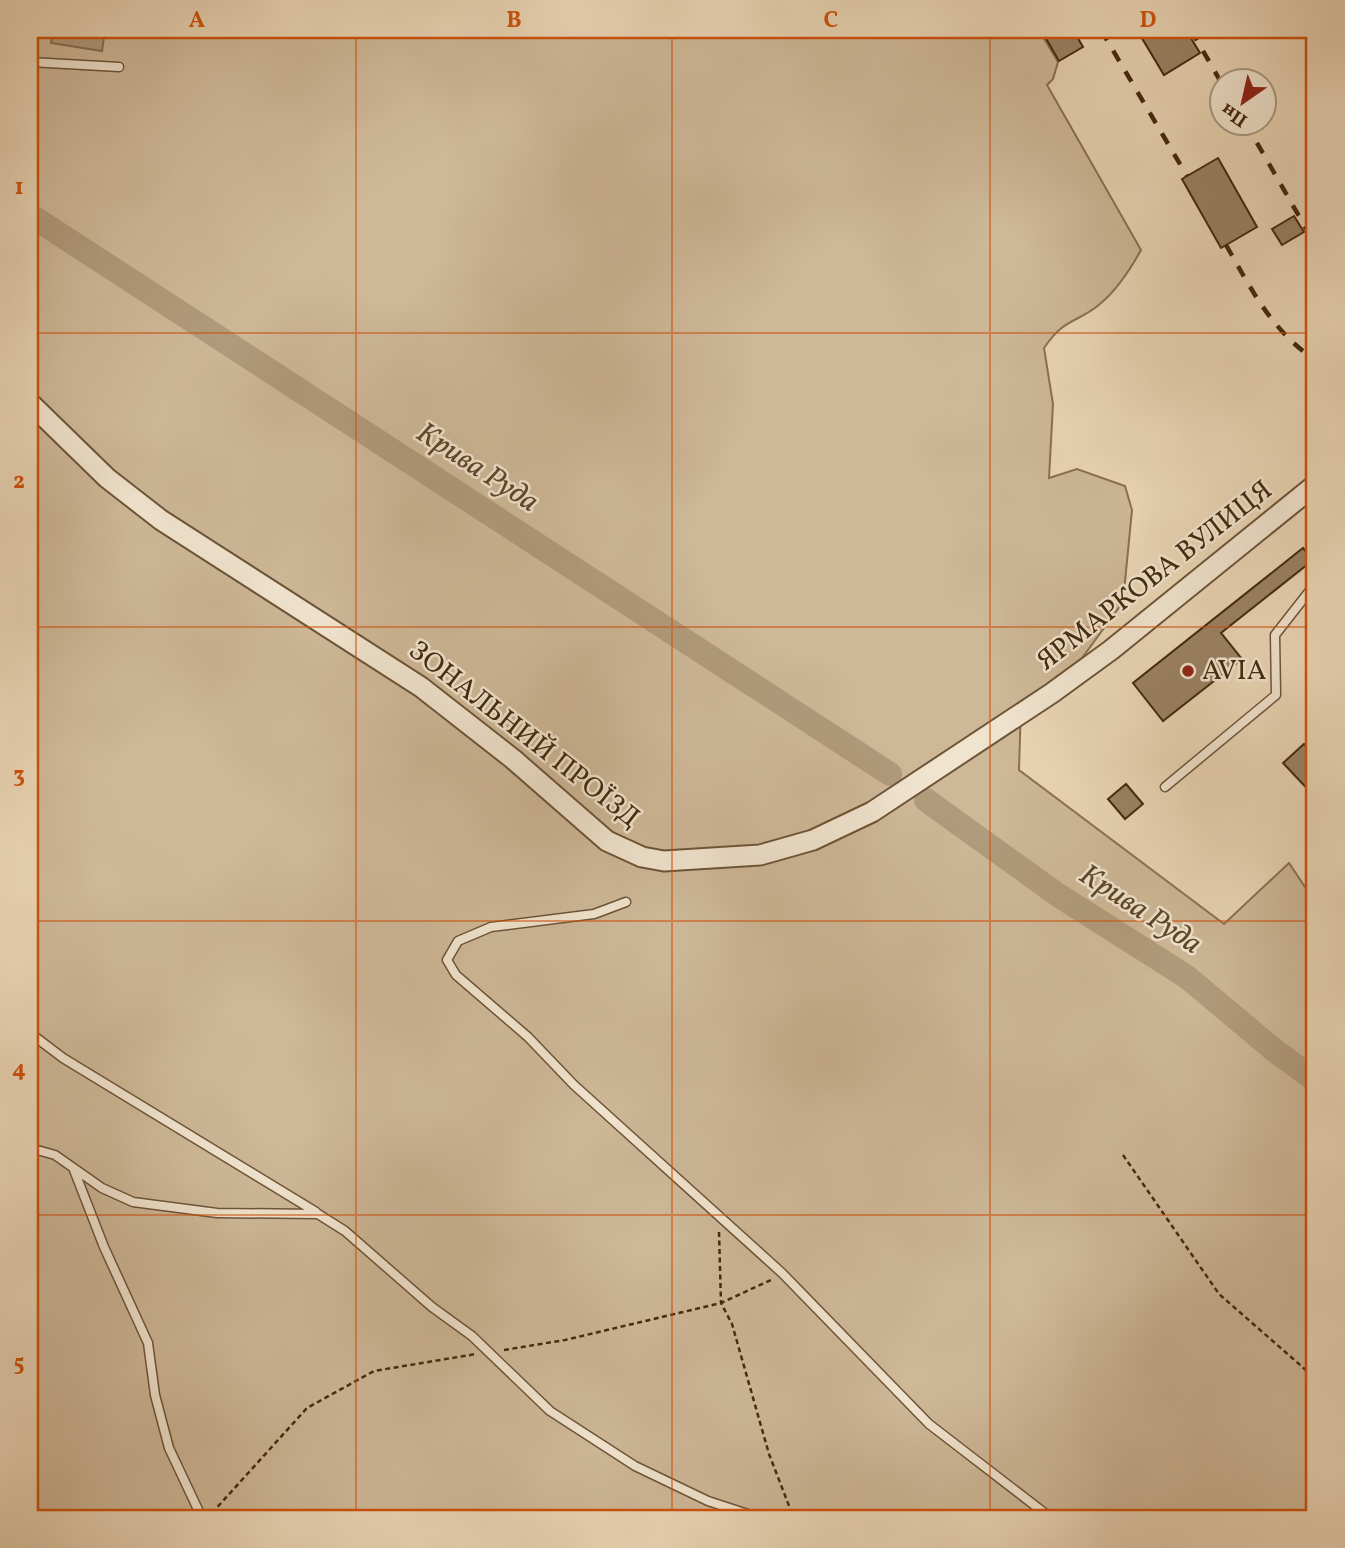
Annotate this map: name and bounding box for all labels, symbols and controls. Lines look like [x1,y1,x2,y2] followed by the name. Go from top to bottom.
[189,5,205,37] text: A
[506,5,522,37] text: B
[824,5,838,37] text: C
[1140,5,1157,37] text: D
[1208,66,1278,136] north arrow
[1216,96,1253,133] text: Пн
[14,172,24,204] text: 1
[407,413,547,523] water label: Крива Руда
[13,466,25,498] text: 2
[1029,472,1281,680] street label: ЯРМАРКОВА ВУЛИЦЯ
[400,632,648,838] street label: ЗОНАЛЬНИЙ ПРОЇЗД
[1202,652,1267,691] place label: AVIA
[1180,663,1196,679] marker: AVIA
[13,760,25,792] text: 3
[1070,855,1210,965] water label: Крива Руда
[12,1054,26,1086] text: 4
[13,1348,25,1380] text: 5

